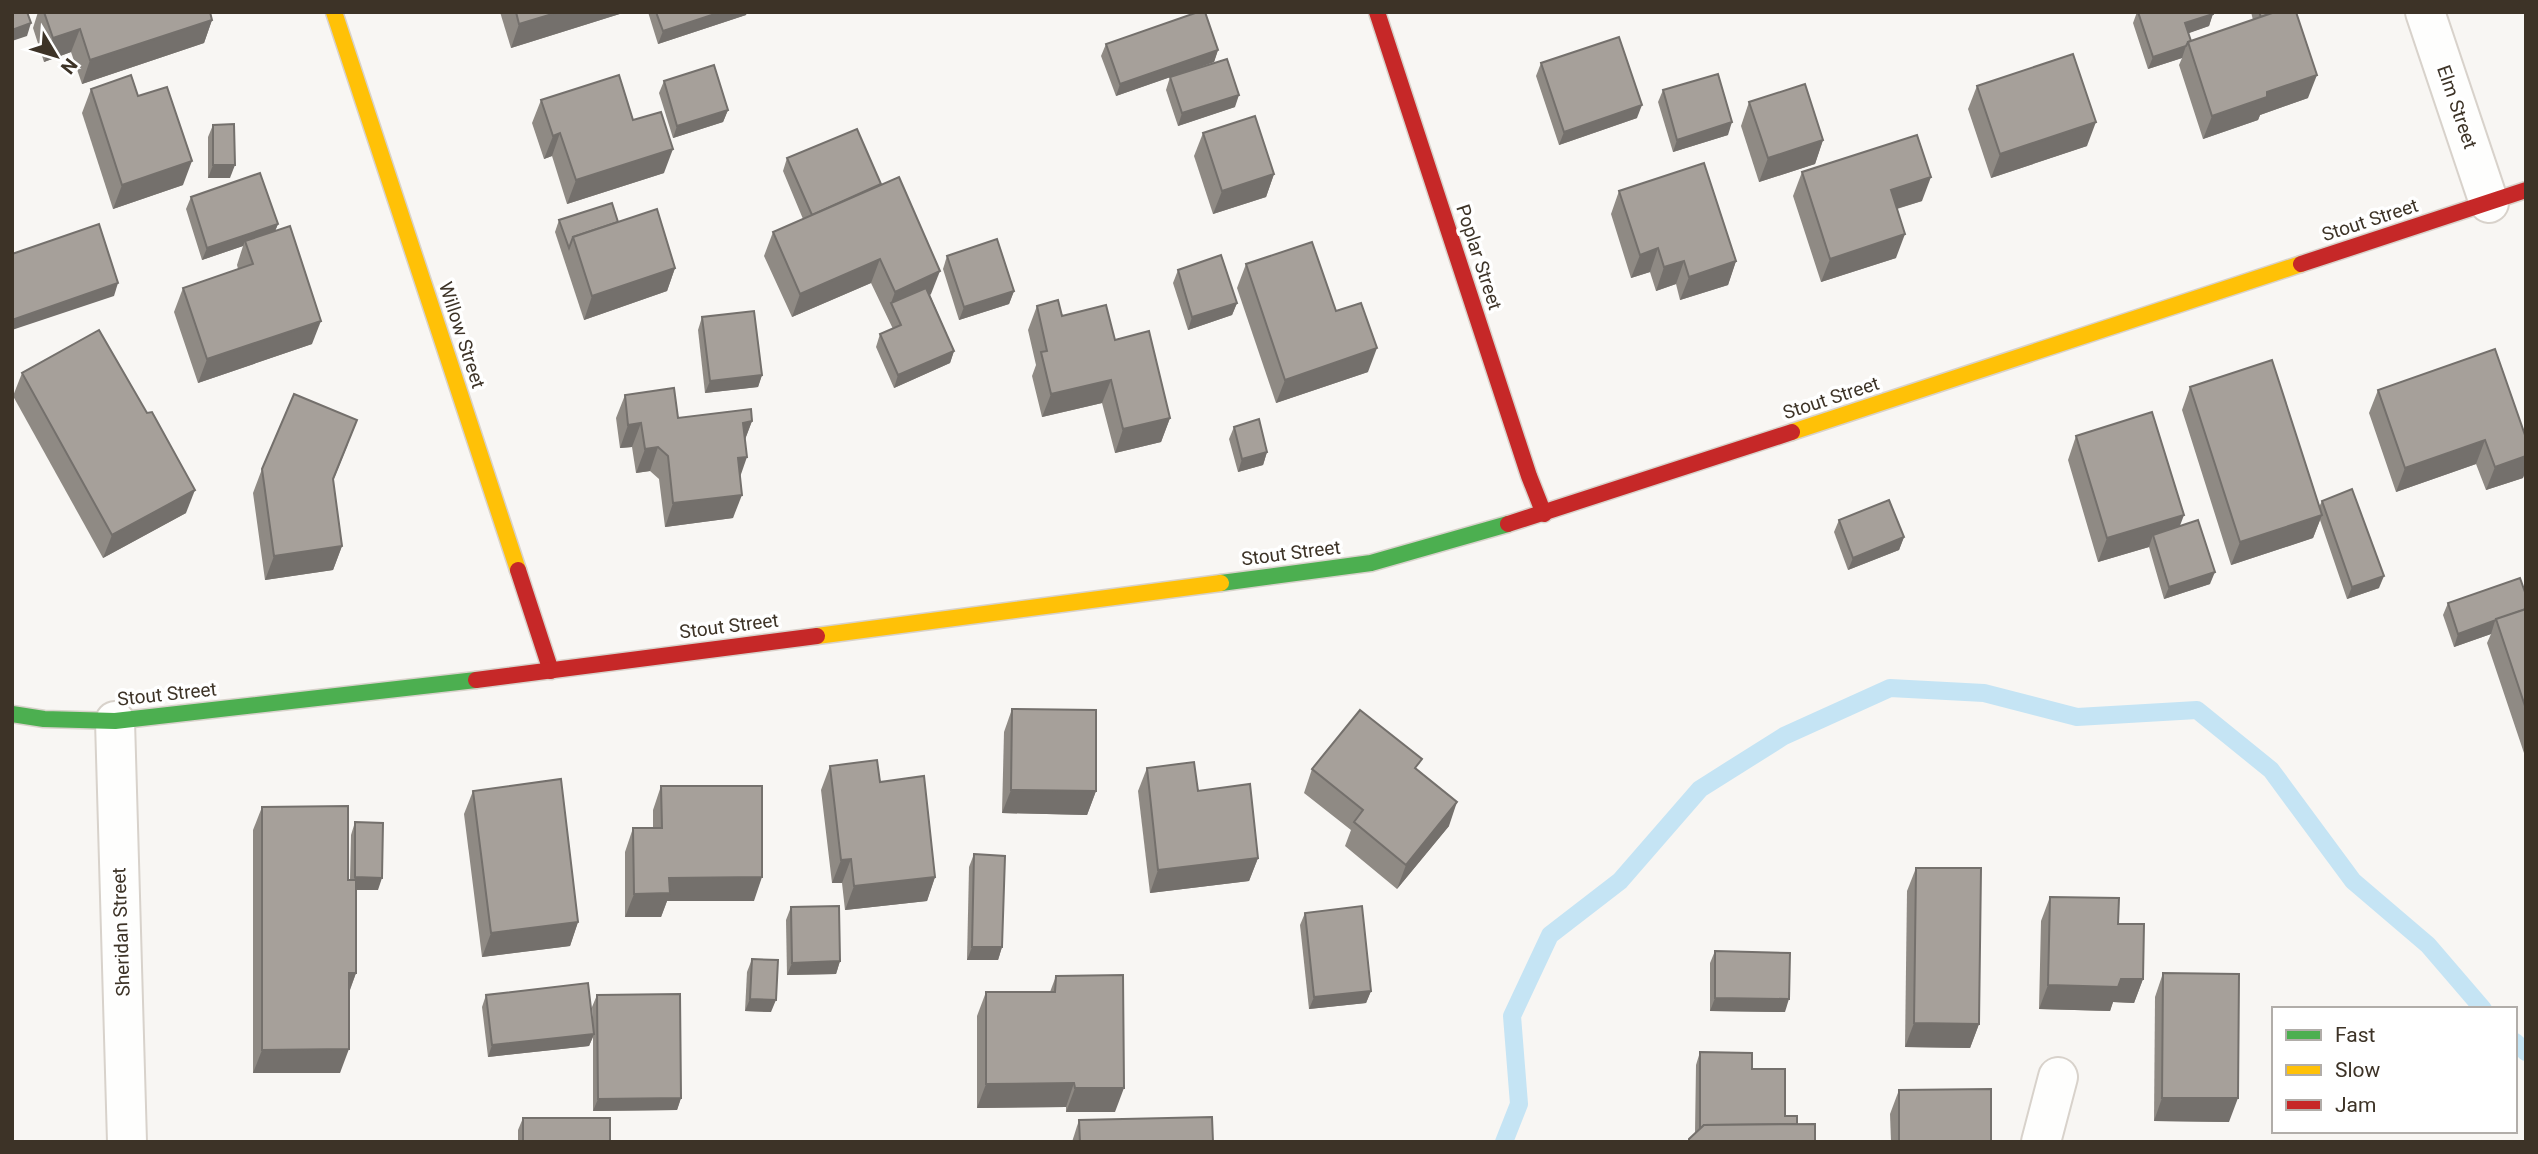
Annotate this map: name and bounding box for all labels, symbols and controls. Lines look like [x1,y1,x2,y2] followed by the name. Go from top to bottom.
[21,21,91,91] north arrow
[56,54,82,79] text: N
[2432,62,2482,152] street label: Elm Street
[2319,194,2421,246] street label: Stout Street
[1451,201,1507,313] street label: Poplar Street
[434,279,490,391] street label: Willow Street
[1780,372,1882,424] street label: Stout Street
[1240,536,1342,570] street label: Stout Street
[678,609,780,643] street label: Stout Street
[116,677,218,711] street label: Stout Street
[107,867,135,997] street label: Sheridan Street
[2272,1007,2517,1133] legend
[2335,1023,2376,1047] text: Fast
[2335,1058,2381,1082] text: Slow
[2335,1093,2376,1117] text: Jam

